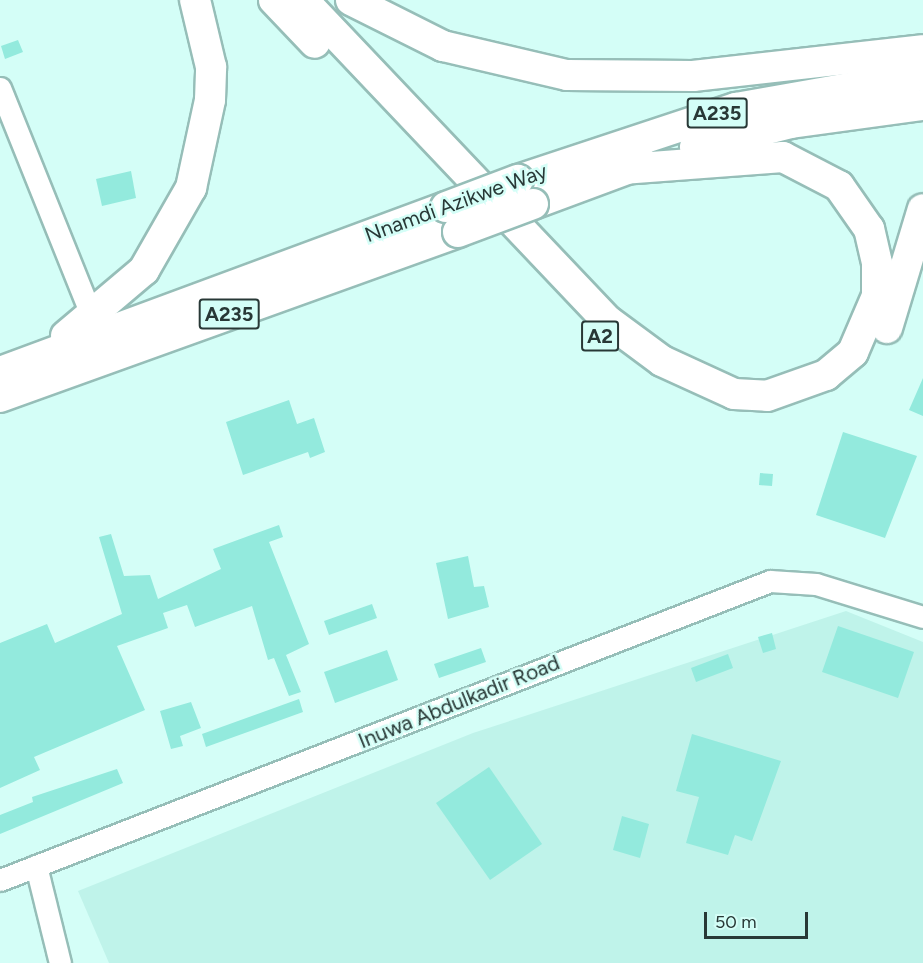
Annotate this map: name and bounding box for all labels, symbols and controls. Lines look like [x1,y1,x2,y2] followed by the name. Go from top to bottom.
[686,96,748,130] road number: A235
[361,158,551,248] street label: Nnamdi Azikwe Way
[198,297,260,331] road number: A235
[580,319,620,353] road number: A2
[355,650,563,754] street label: Inuwa Abdulkadir Road
[707,900,810,938] scale bar
[715,911,757,933] text: 50 m

